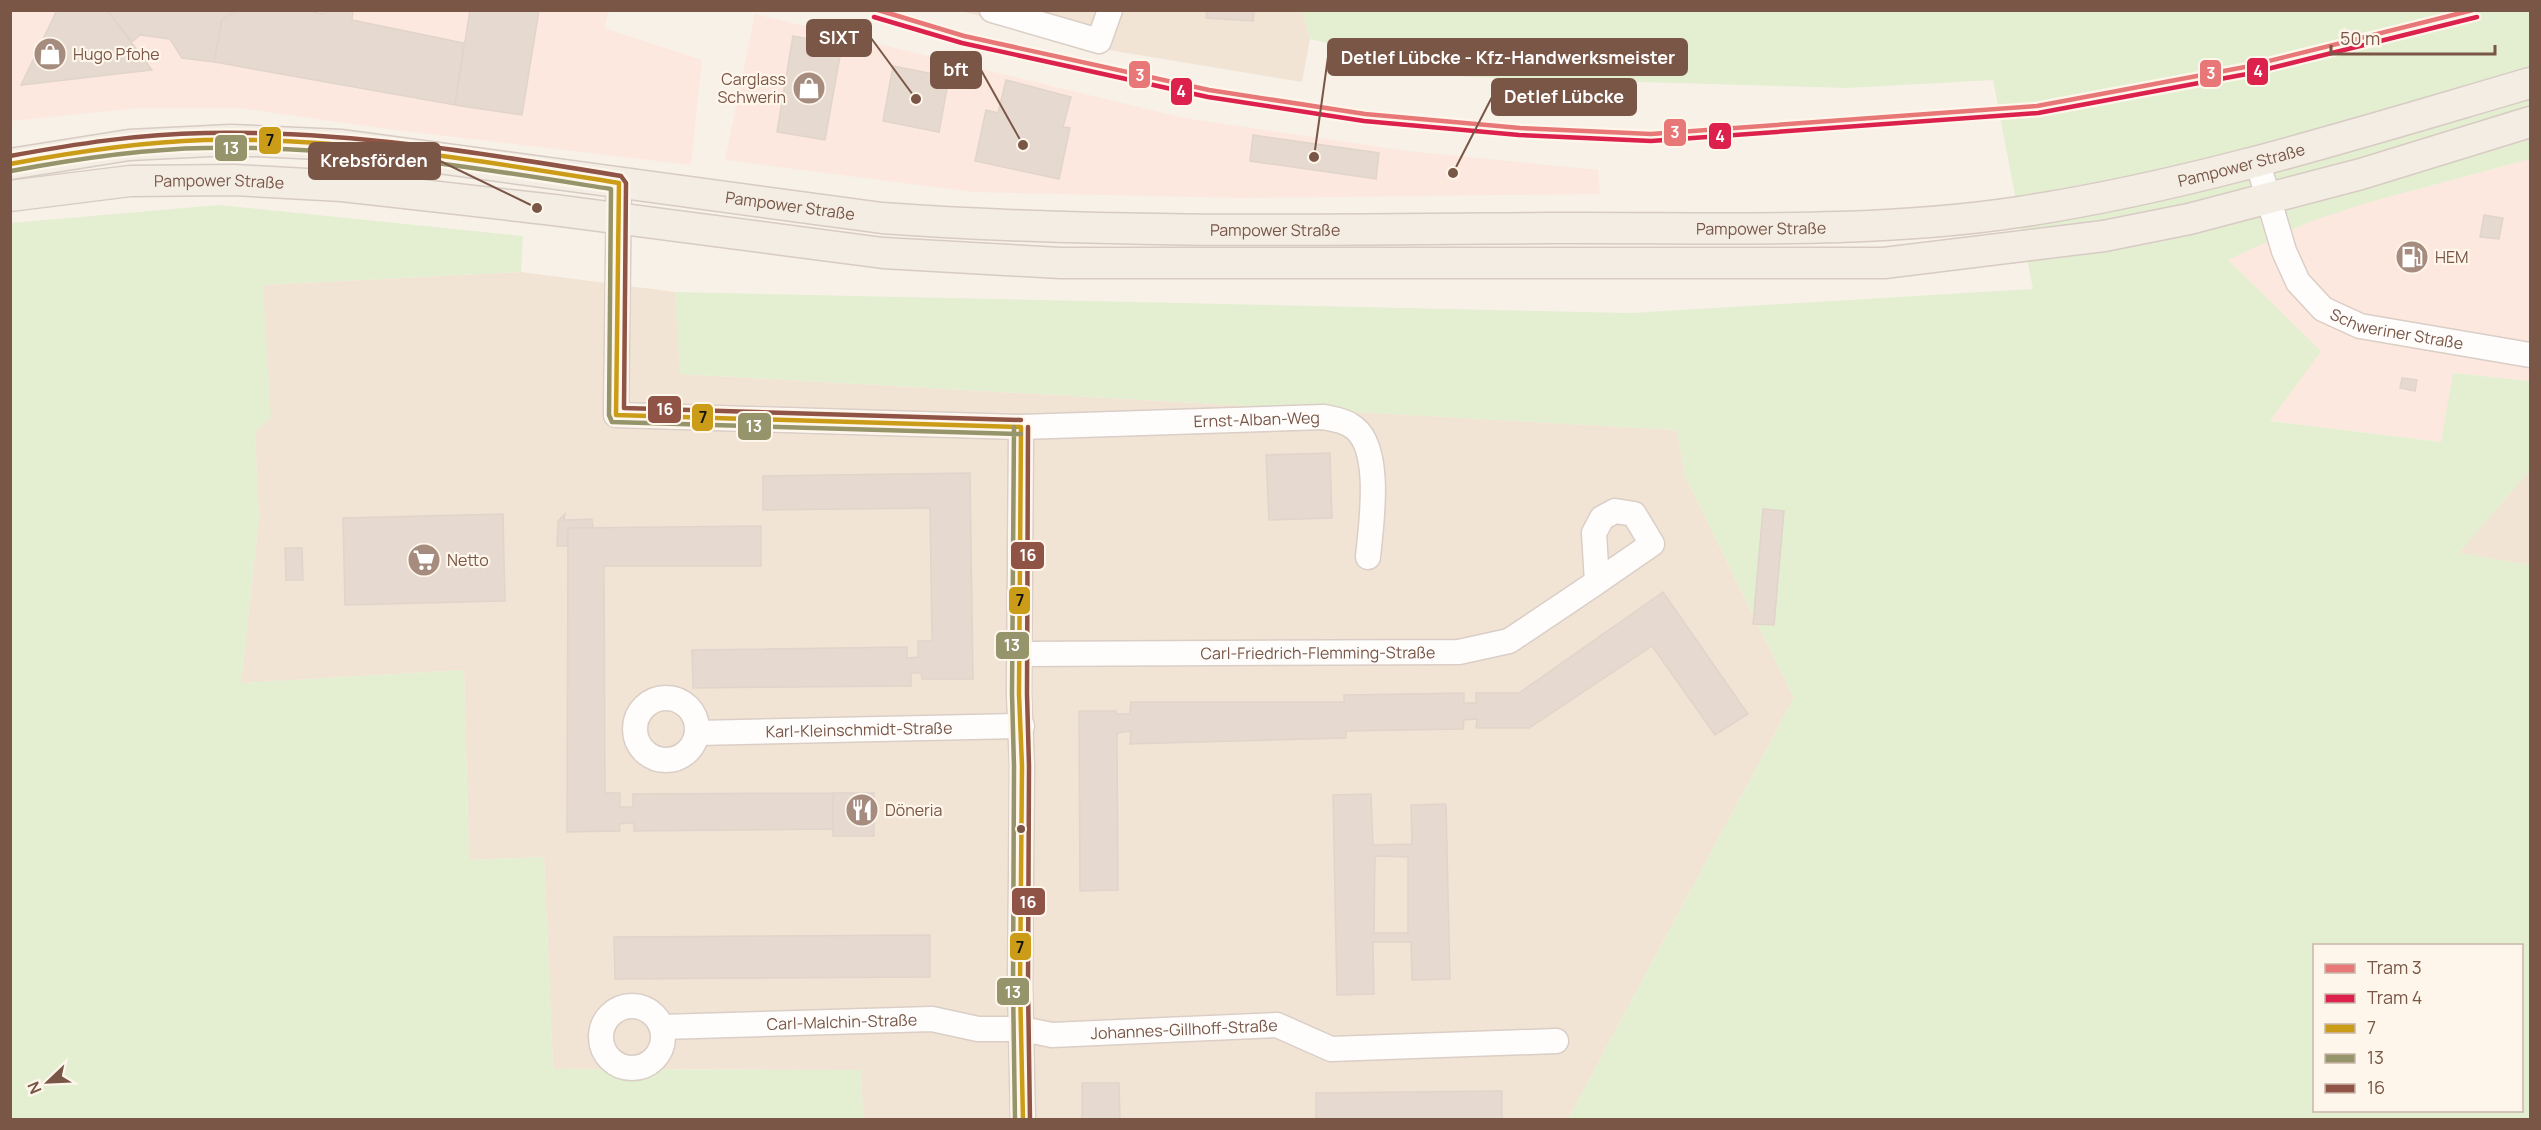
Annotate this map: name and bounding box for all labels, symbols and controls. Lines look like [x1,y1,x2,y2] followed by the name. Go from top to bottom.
[2331,18,2494,56] scale bar
[807,20,871,56] callout: SIXT
[819,25,859,49] text: SIXT
[2340,26,2380,50] text: 50 m
[32,36,68,72] shop icon: Hugo Pfohe
[1328,39,1687,75] callout: Detlef Lübcke - Kfz-Handwerksmeister
[73,43,160,65] place label: Hugo Pfohe
[1341,45,1675,69] text: Detlef Lübcke - Kfz-Handwerksmeister
[931,52,981,88] callout: bft
[943,57,969,81] text: bft
[2246,57,2269,86] line badge: 4
[2199,59,2222,88] line badge: 3
[1128,60,1151,89] line badge: 3
[2253,60,2263,82] text: 4
[2206,62,2216,84] text: 3
[1135,64,1145,86] text: 3
[717,68,786,108] place label: Carglass Schwerin
[791,70,827,106] shop icon: Carglass Schwerin
[1170,77,1193,106] line badge: 4
[1492,79,1636,115] callout: Detlef Lübcke
[1176,80,1186,102] text: 4
[1504,84,1624,108] text: Detlef Lübcke
[1663,118,1687,147] line badge: 3
[1670,121,1680,143] text: 3
[1708,122,1732,150] line badge: 4
[1715,125,1725,147] text: 4
[258,126,282,155] line badge: 7
[266,129,274,151] text: 7
[214,134,248,162] line badge: 13
[223,137,239,159] text: 13
[2176,138,2307,192] street label: Pampower Straße
[309,143,440,179] callout: Krebsförden
[320,148,428,172] text: Krebsförden
[154,169,285,194] street label: Pampower Straße
[724,186,856,225] street label: Pampower Straße
[1696,216,1827,240] street label: Pampower Straße
[1210,219,1340,241] street label: Pampower Straße
[2394,239,2430,275] fuel station icon: HEM
[2435,246,2469,268] place label: HEM
[2327,303,2465,354] street label: Schweriner Straße
[647,395,682,424] line badge: 16
[657,398,674,420] text: 16
[691,403,714,432] line badge: 7
[699,406,707,428] text: 7
[1193,406,1320,432] street label: Ernst-Alban-Weg
[737,412,772,441] line badge: 13
[746,415,762,437] text: 13
[1010,541,1045,570] line badge: 16
[406,542,442,578] supermarket icon: Netto
[1020,544,1037,566] text: 16
[447,549,489,571] place label: Netto
[1008,586,1031,615] line badge: 7
[1016,589,1024,611] text: 7
[995,631,1030,660] line badge: 13
[1004,634,1020,656] text: 13
[1201,641,1435,664] street label: Carl-Friedrich-Flemming-Straße
[765,717,953,743] street label: Karl-Kleinschmidt-Straße
[844,792,880,828] restaurant icon: Döneria
[885,799,942,821] place label: Döneria
[1015,823,1027,835] unlabelled marker
[1011,887,1046,916] line badge: 16
[1020,891,1037,913] text: 16
[1009,932,1032,961] line badge: 7
[1016,936,1024,958] text: 7
[2313,944,2523,1112] legend
[2367,955,2422,979] text: Tram 3
[996,977,1030,1006] line badge: 13
[1005,981,1021,1003] text: 13
[2367,985,2422,1009] text: Tram 4
[766,1008,918,1035] street label: Carl-Malchin-Straße
[1090,1014,1278,1044] street label: Johannes-Gillhoff-Straße
[2367,1015,2376,1039] text: 7
[2367,1045,2384,1069] text: 13
[18,1052,78,1112] north arrow
[2367,1075,2385,1099] text: 16
[22,1078,47,1097] text: N

